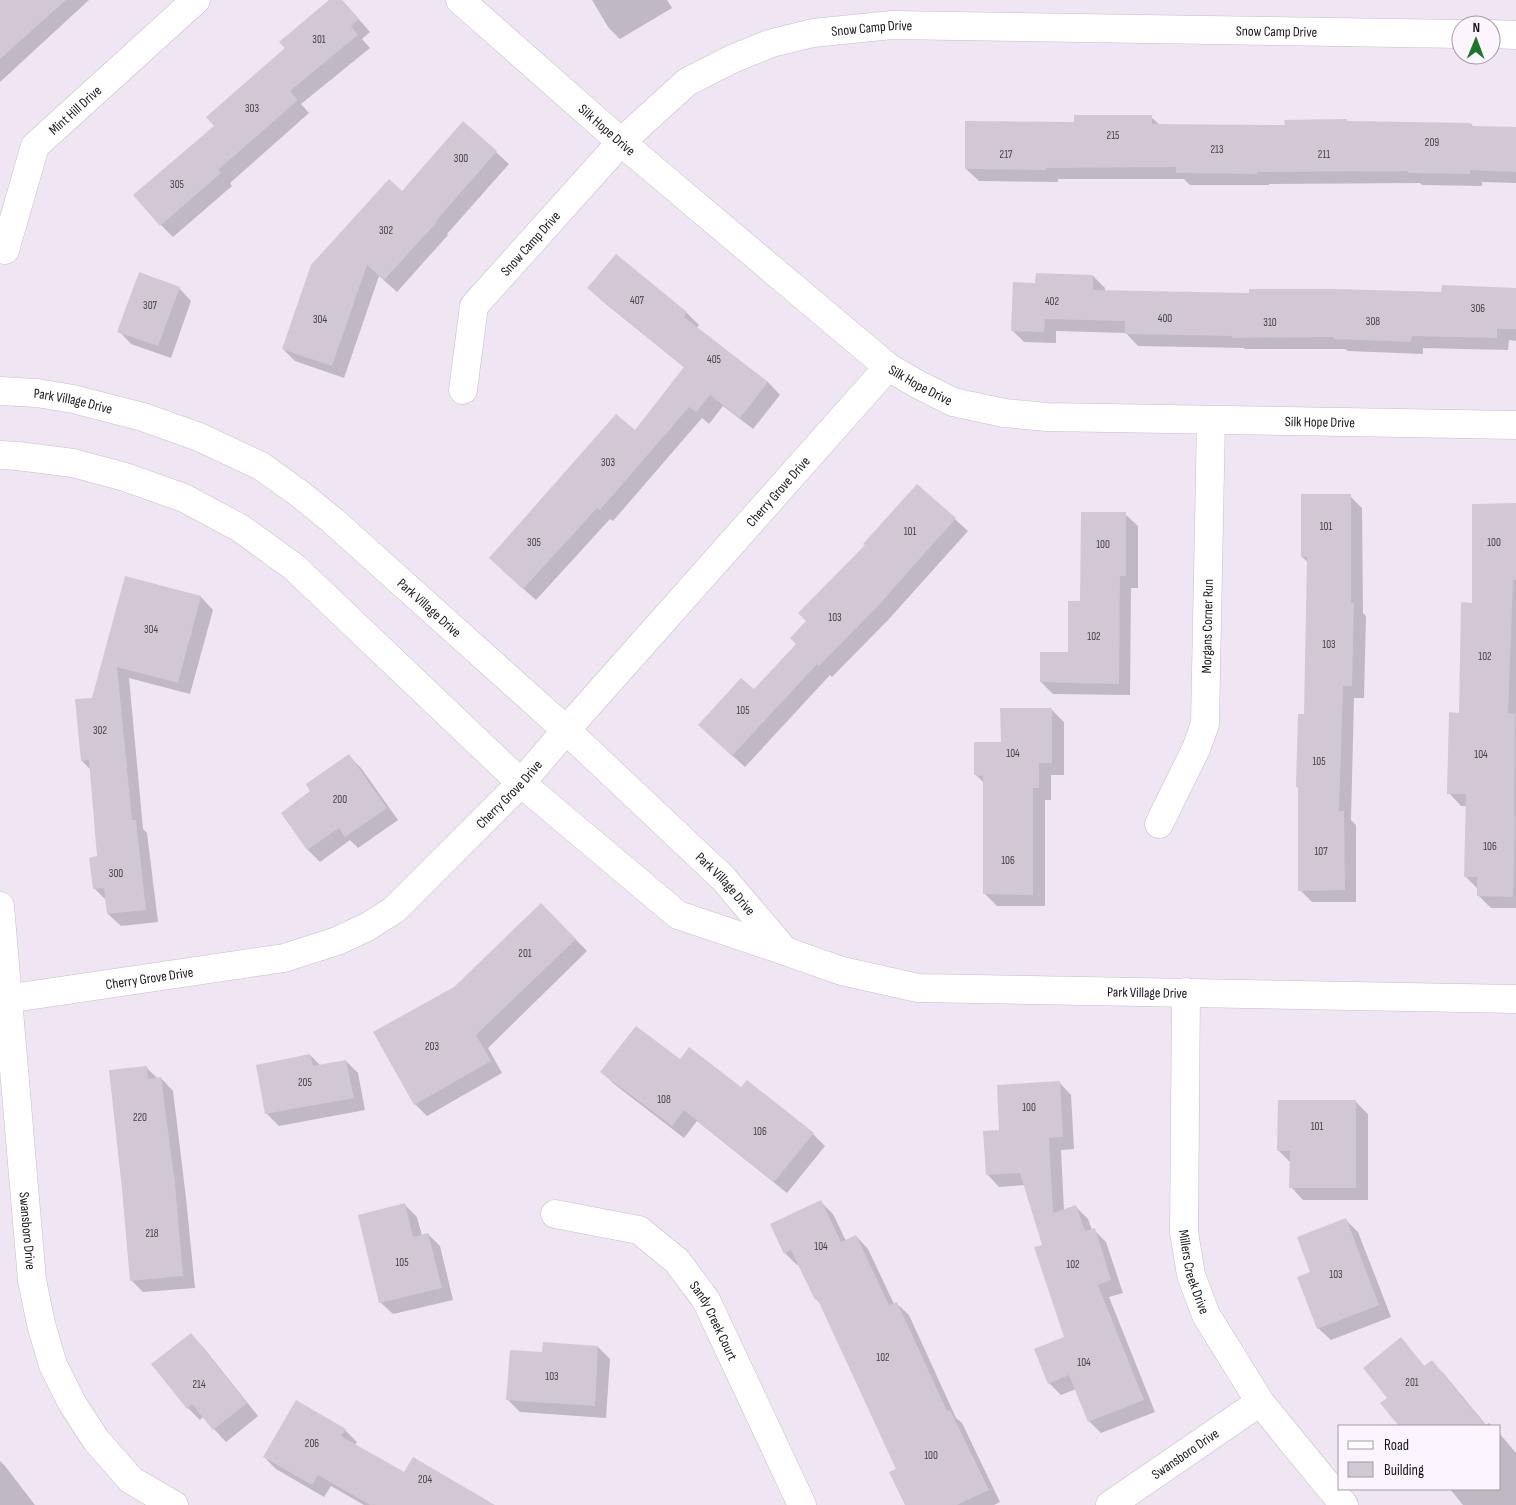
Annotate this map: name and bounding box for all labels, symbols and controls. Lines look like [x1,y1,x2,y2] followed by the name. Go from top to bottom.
[1451,15,1501,65] north arrow
[830,16,912,40] street label: Snow Camp Drive
[1472,19,1480,36] text: N
[1236,22,1317,40] street label: Snow Camp Drive
[312,33,326,46] house number: 301
[45,82,105,138] street label: Mint Hill Drive
[575,100,639,159] street label: Silk Hope Drive
[245,102,259,115] house number: 303
[1107,129,1119,142] house number: 215
[1425,136,1439,149] house number: 209
[1210,143,1224,156] house number: 213
[1000,148,1013,161] house number: 217
[1318,148,1330,161] house number: 211
[454,152,468,165] house number: 300
[170,178,184,191] house number: 305
[497,207,564,279] street label: Snow Camp Drive
[379,224,393,237] house number: 302
[630,294,645,307] house number: 407
[1045,295,1059,308] house number: 402
[143,299,158,312] house number: 307
[1471,302,1485,315] house number: 306
[1158,312,1172,325] house number: 400
[313,313,327,326] house number: 304
[1366,315,1380,328] house number: 308
[1263,316,1277,329] house number: 310
[707,353,721,366] house number: 405
[886,361,955,409] street label: Silk Hope Drive
[33,384,114,417] street label: Park Village Drive
[1285,413,1355,431] street label: Silk Hope Drive
[742,453,813,530] street label: Cherry Grove Drive
[601,456,615,469] house number: 303
[1320,520,1332,533] house number: 101
[904,525,916,538] house number: 101
[527,536,541,549] house number: 305
[1487,536,1501,549] house number: 100
[1096,538,1110,551] house number: 100
[394,574,465,641] street label: Park Village Drive
[1197,579,1216,674] street label: Morgans Corner Run
[828,611,842,624] house number: 103
[144,623,158,636] house number: 304
[1087,630,1101,643] house number: 102
[1322,638,1336,651] house number: 103
[1478,650,1492,663] house number: 102
[736,704,750,717] house number: 105
[93,724,107,737] house number: 302
[1006,747,1020,760] house number: 104
[1474,748,1488,761] house number: 104
[1312,755,1326,768] house number: 105
[472,756,546,832] street label: Cherry Grove Drive
[333,793,347,806] house number: 200
[1483,840,1497,853] house number: 106
[1314,845,1328,858] house number: 107
[692,848,759,919] street label: Park Village Drive
[1001,854,1015,867] house number: 106
[109,867,123,880] house number: 300
[518,947,532,960] house number: 201
[104,963,194,993] street label: Cherry Grove Drive
[1107,983,1187,1001] street label: Park Village Drive
[425,1040,439,1053] house number: 203
[298,1076,312,1089] house number: 205
[657,1093,671,1106] house number: 108
[1022,1101,1036,1114] house number: 100
[133,1111,147,1124] house number: 220
[1311,1120,1323,1133] house number: 101
[753,1125,767,1138] house number: 106
[16,1191,40,1270] street label: Swansboro Drive
[145,1227,159,1240] house number: 218
[1175,1228,1213,1316] street label: Millers Creek Drive
[814,1240,828,1253] house number: 104
[395,1256,409,1269] house number: 105
[1066,1258,1080,1271] house number: 102
[1329,1268,1343,1281] house number: 103
[686,1278,741,1363] street label: Sandy Creek Court
[876,1351,890,1364] house number: 102
[1077,1356,1091,1369] house number: 104
[545,1370,559,1383] house number: 103
[1405,1376,1419,1389] house number: 201
[192,1378,206,1391] house number: 214
[1148,1424,1222,1483] street label: Swansboro Drive
[1338,1425,1501,1490] legend
[1384,1436,1409,1455] text: Road
[305,1437,319,1450] house number: 206
[924,1449,938,1462] house number: 100
[1384,1461,1424,1480] text: Building
[418,1473,432,1486] house number: 204

